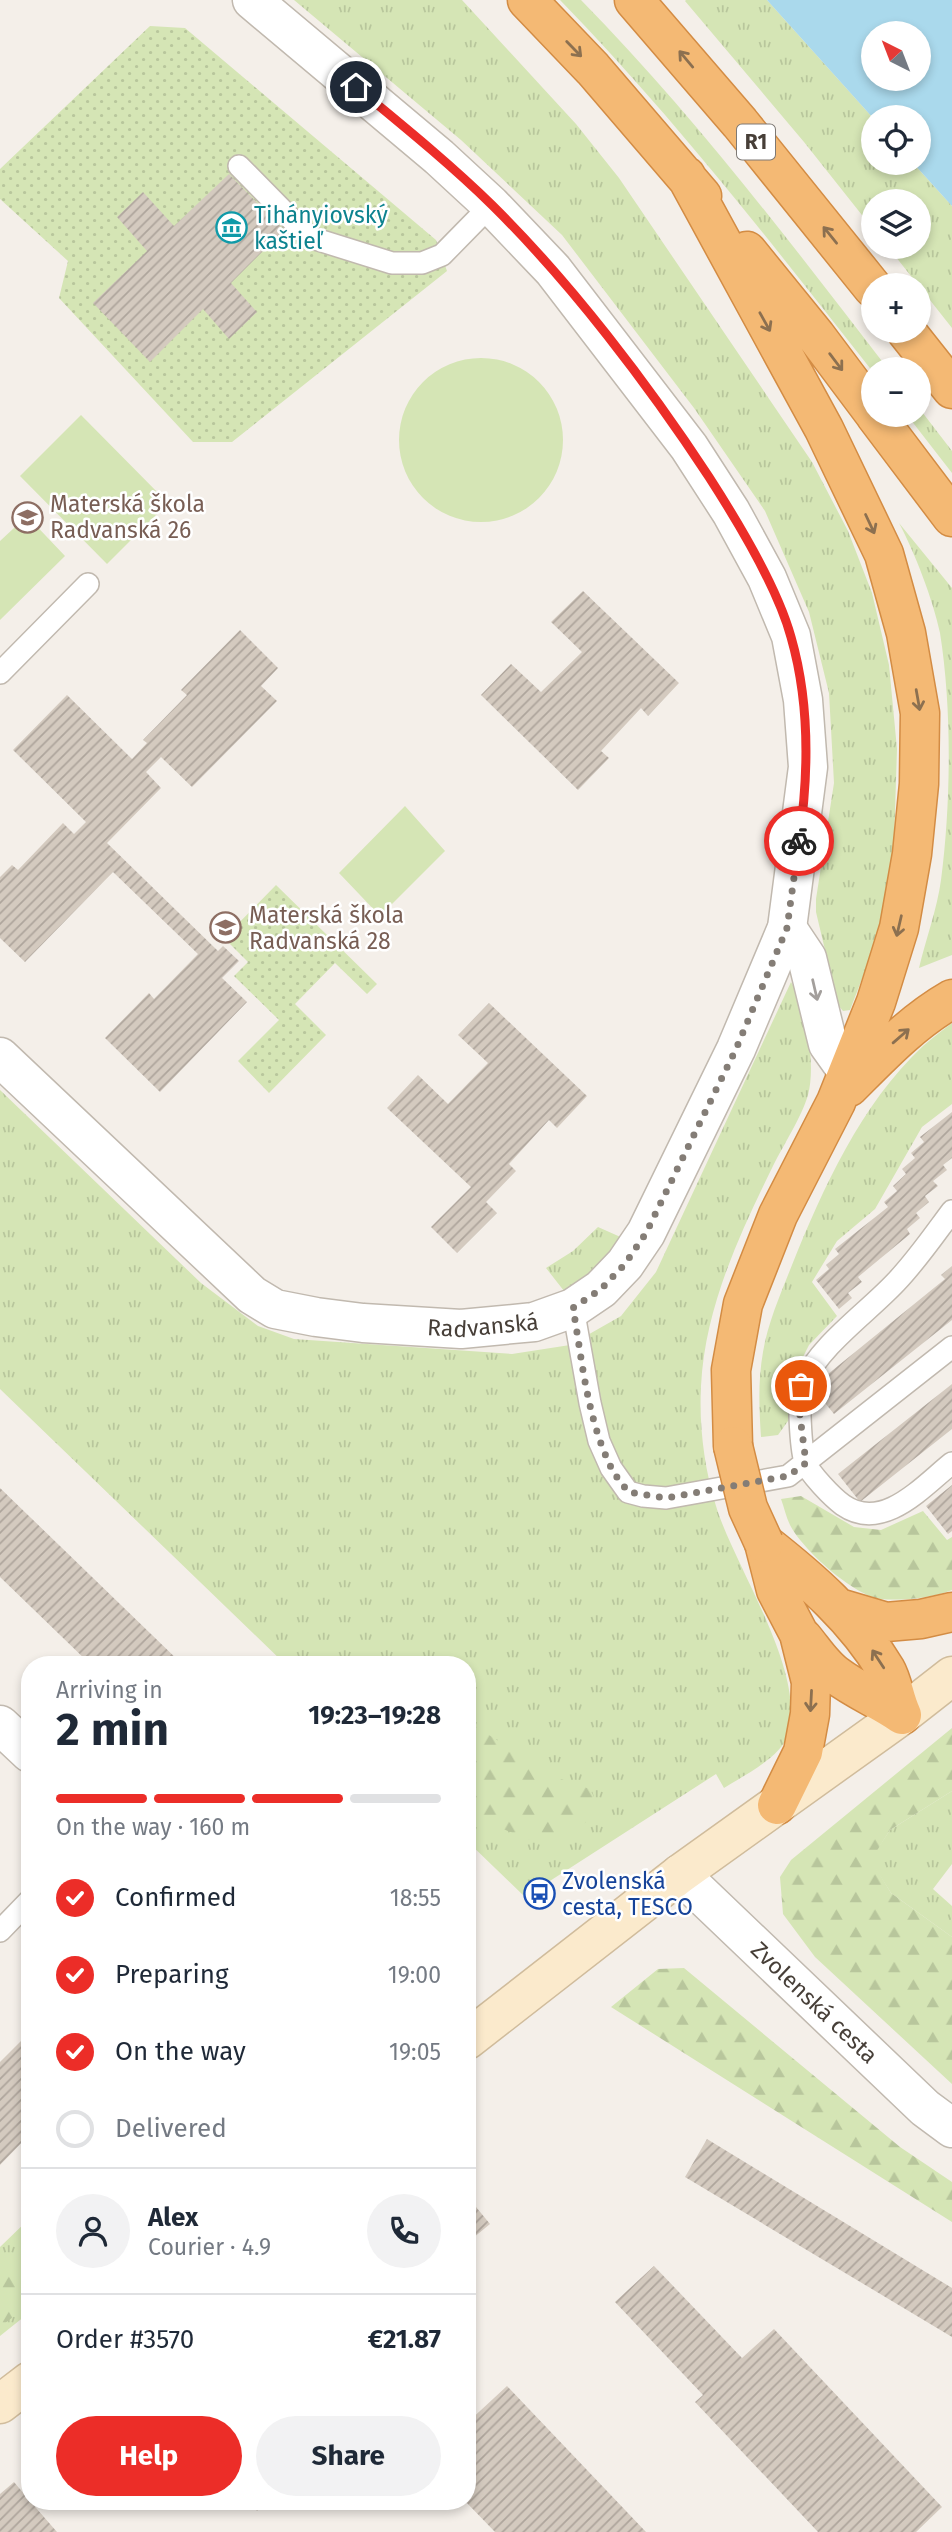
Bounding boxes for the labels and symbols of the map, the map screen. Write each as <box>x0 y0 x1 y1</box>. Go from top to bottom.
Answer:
north arrow <box>861 21 931 91</box>
one-way arrow <box>566 40 582 58</box>
one-way arrow <box>678 51 694 69</box>
pin <box>326 57 386 117</box>
road number: R1 <box>737 124 775 160</box>
place label: Tihányiovský kaštieľ <box>254 201 388 255</box>
museum icon: Tihányiovský kaštieľ <box>214 211 248 245</box>
one-way arrow <box>823 227 838 245</box>
one-way arrow <box>758 311 772 331</box>
one-way arrow <box>828 353 843 372</box>
place label: Materská škola Radvanská 26 <box>50 490 205 544</box>
school or university icon: Materská škola Radvanská 26 <box>10 500 44 534</box>
one-way arrow <box>863 513 877 534</box>
one-way arrow <box>912 688 925 711</box>
courier <box>764 806 834 876</box>
place label: Materská škola Radvanská 28 <box>249 901 404 955</box>
school or university icon: Materská škola Radvanská 28 <box>209 911 243 945</box>
one-way arrow <box>891 914 905 937</box>
one-way arrow <box>808 978 822 1001</box>
one-way arrow <box>892 1028 910 1044</box>
street label: Radvanská <box>427 1308 540 1343</box>
pin <box>771 1356 831 1416</box>
one-way arrow <box>871 1650 886 1669</box>
one-way arrow <box>804 1689 817 1712</box>
place label: Zvolenská cesta, TESCO <box>562 1867 693 1921</box>
bus stop icon: Zvolenská cesta, TESCO <box>522 1877 556 1911</box>
street label: Zvolenská cesta <box>745 1936 884 2069</box>

